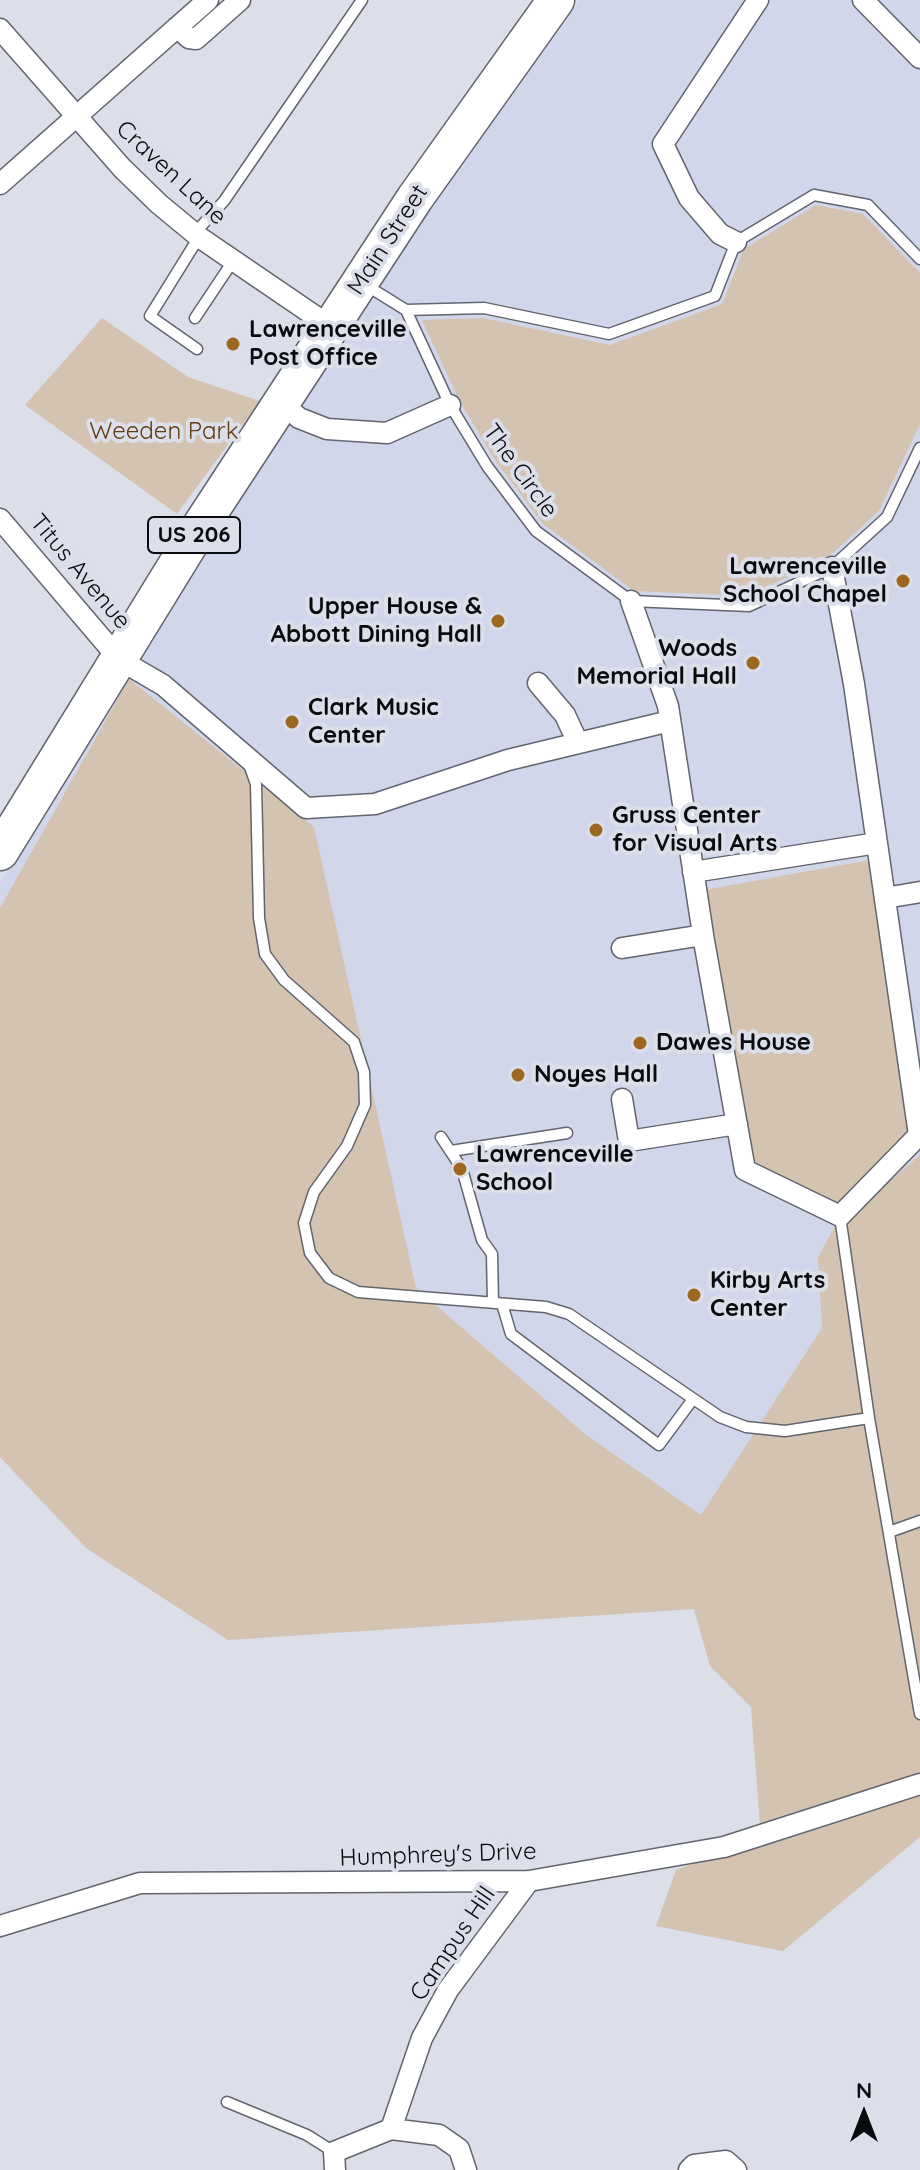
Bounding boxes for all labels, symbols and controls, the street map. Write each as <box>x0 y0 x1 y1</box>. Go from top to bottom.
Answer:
street label: Craven Lane <box>110 115 232 231</box>
street label: Main Street <box>342 180 434 300</box>
place label: Lawrenceville Post Office <box>249 316 407 372</box>
marker: Lawrenceville Post Office <box>224 335 242 353</box>
park label: Weeden Park <box>89 418 239 446</box>
street label: The Circle <box>476 418 564 524</box>
street label: Titus Avenue <box>24 509 136 635</box>
road number: US 206 <box>148 517 240 553</box>
place label: Lawrenceville School Chapel <box>723 553 887 609</box>
marker: Lawrenceville School Chapel <box>894 572 912 590</box>
place label: Upper House & Abbott Dining Hall <box>271 593 482 649</box>
marker: Upper House & Abbott Dining Hall <box>489 612 507 630</box>
place label: Woods Memorial Hall <box>576 635 737 691</box>
marker: Woods Memorial Hall <box>744 654 762 672</box>
place label: Clark Music Center <box>308 694 439 750</box>
marker: Clark Music Center <box>283 713 301 731</box>
place label: Gruss Center for Visual Arts <box>612 802 777 858</box>
marker: Gruss Center for Visual Arts <box>587 821 605 839</box>
place label: Dawes House <box>656 1029 811 1057</box>
marker: Dawes House <box>631 1034 649 1052</box>
place label: Noyes Hall <box>534 1061 658 1089</box>
marker: Noyes Hall <box>509 1066 527 1084</box>
place label: Lawrenceville School <box>476 1141 634 1197</box>
marker: Lawrenceville School <box>451 1160 469 1178</box>
place label: Kirby Arts Center <box>710 1267 825 1323</box>
marker: Kirby Arts Center <box>685 1286 703 1304</box>
street label: Humphrey's Drive <box>339 1837 537 1873</box>
street label: Campus Hill <box>404 1881 502 2007</box>
north arrow <box>824 2074 904 2154</box>
text: N <box>856 2076 872 2104</box>

